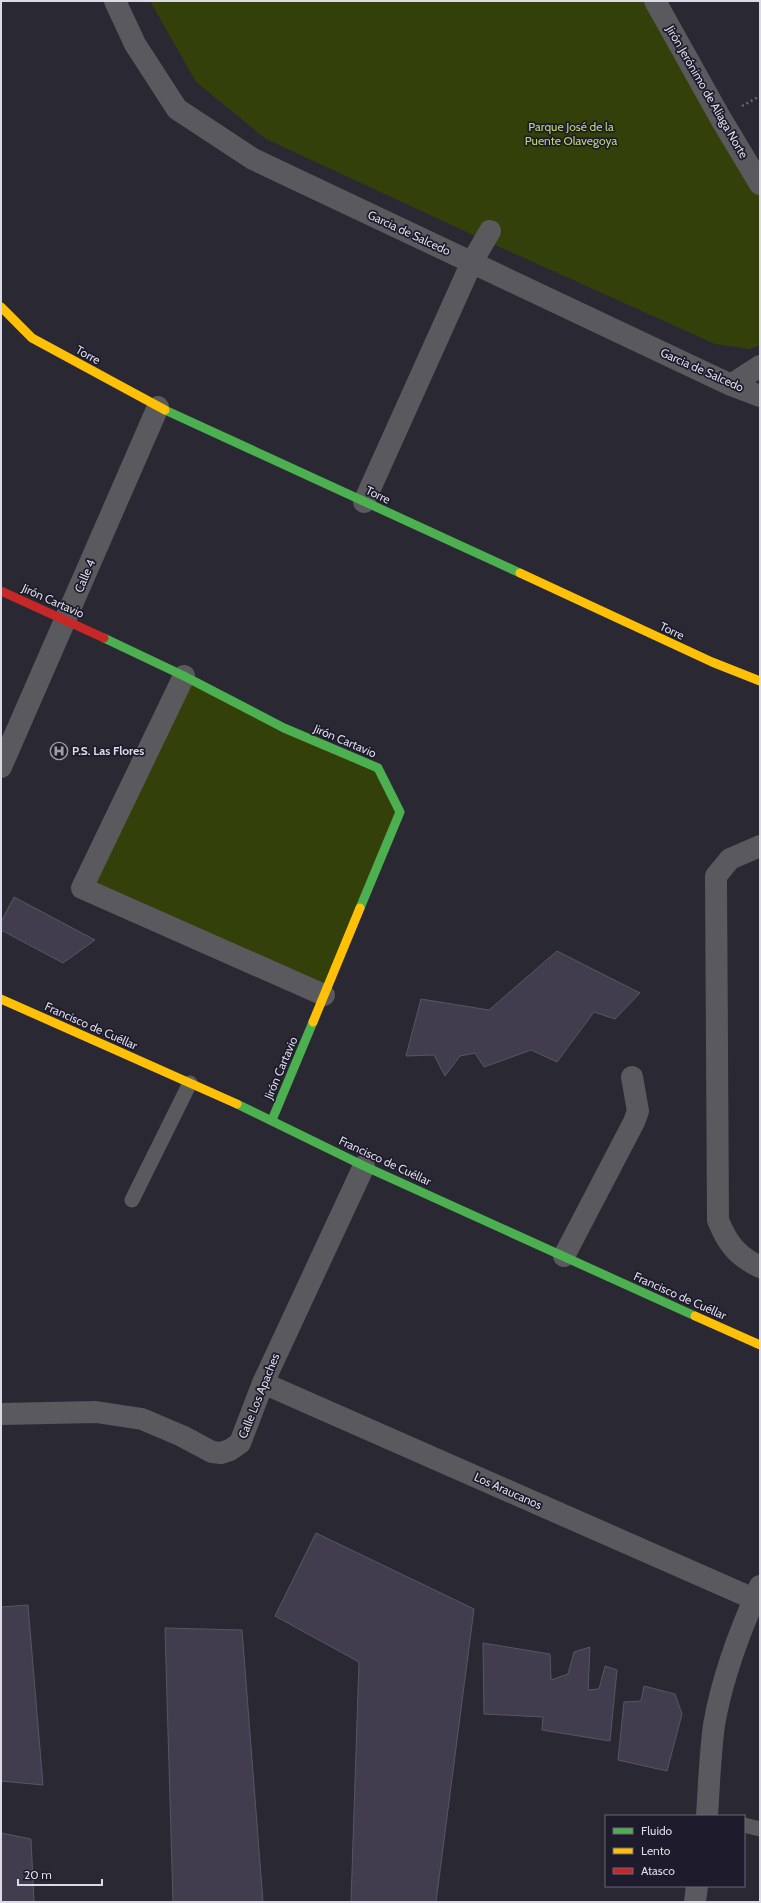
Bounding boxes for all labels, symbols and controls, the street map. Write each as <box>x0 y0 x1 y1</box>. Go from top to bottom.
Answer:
street label: Jirón Jerónimo de Aliaga Norte <box>663 22 752 161</box>
park label: Parque José de la Puente Olavegoya <box>525 119 617 148</box>
street label: Garcia de Salcedo <box>365 207 453 258</box>
street label: Torre <box>73 342 103 367</box>
street label: Garcia de Salcedo <box>658 344 747 395</box>
street label: Torre <box>363 482 393 507</box>
street label: Calle 4 <box>71 557 98 595</box>
street label: Jirón Cartavio <box>19 580 87 621</box>
street label: Torre <box>657 618 687 643</box>
street label: Jirón Cartavio <box>311 720 379 761</box>
hospital icon: P.S. Las Flores <box>49 741 69 761</box>
place label: P.S. Las Flores <box>72 743 144 758</box>
street label: Francisco de Cuéllar <box>43 998 140 1053</box>
street label: Jirón Cartavio <box>260 1034 301 1102</box>
street label: Francisco de Cuéllar <box>337 1133 434 1189</box>
street label: Francisco de Cuéllar <box>632 1268 729 1323</box>
street label: Calle Los Apaches <box>235 1351 282 1441</box>
street label: Los Araucanos <box>472 1469 545 1512</box>
legend <box>605 1815 745 1887</box>
text: Fluido <box>641 1823 673 1838</box>
text: Lento <box>641 1843 671 1858</box>
scale bar <box>18 1861 102 1887</box>
text: Atasco <box>641 1863 675 1878</box>
text: 20 m <box>24 1867 52 1882</box>

